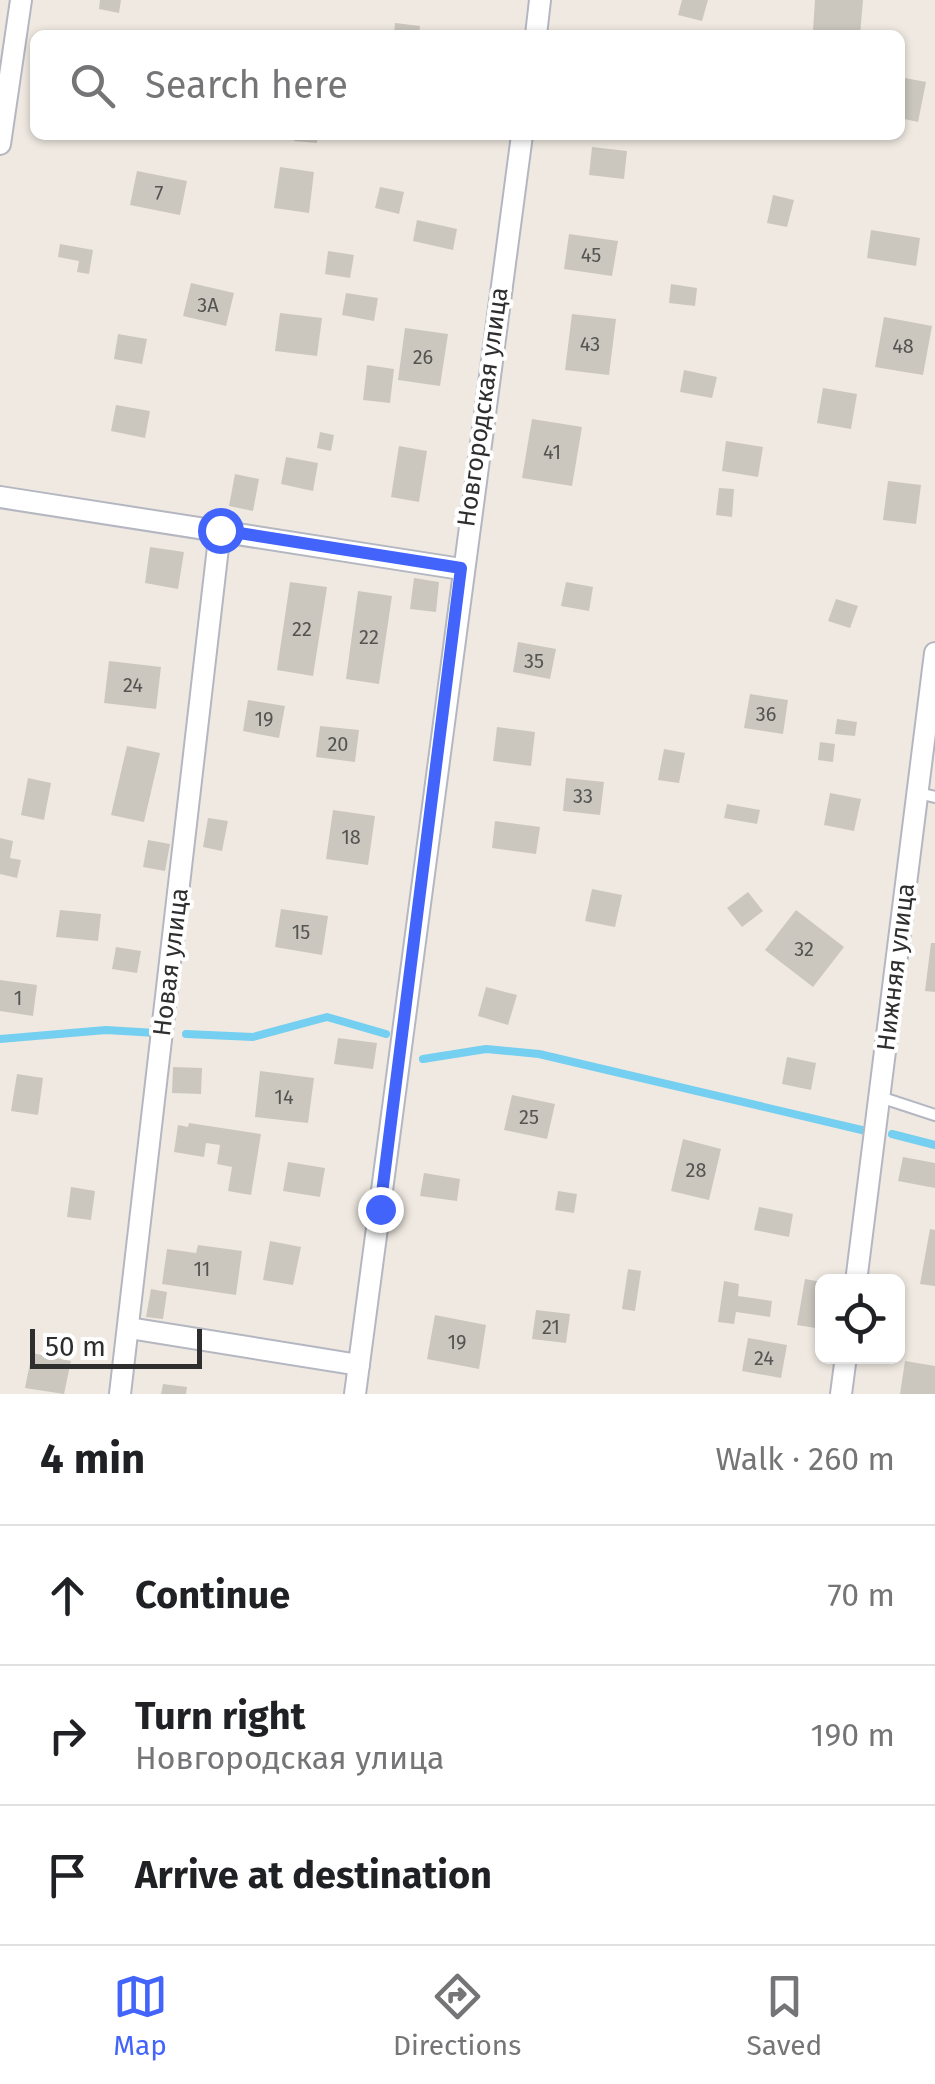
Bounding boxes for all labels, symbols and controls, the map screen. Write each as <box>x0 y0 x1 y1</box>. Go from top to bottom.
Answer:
search box <box>30 30 905 140</box>
icon: search <box>65 58 120 113</box>
text: Search here <box>145 62 348 108</box>
house number: 7 <box>155 181 164 205</box>
house number: 45 <box>581 243 601 267</box>
street label: Новгородская улица <box>451 285 515 529</box>
house number: 3А <box>197 293 219 317</box>
house number: 43 <box>580 332 600 356</box>
house number: 48 <box>892 334 914 358</box>
house number: 26 <box>413 345 433 369</box>
house number: 41 <box>543 440 561 464</box>
route start <box>198 508 244 554</box>
house number: 22 <box>292 617 312 641</box>
house number: 22 <box>359 625 379 649</box>
house number: 35 <box>524 649 544 673</box>
house number: 24 <box>123 673 143 697</box>
house number: 36 <box>756 702 776 726</box>
house number: 19 <box>254 707 274 731</box>
house number: 20 <box>327 732 349 756</box>
house number: 33 <box>573 784 593 808</box>
house number: 18 <box>341 825 361 849</box>
street label: Нижняя улица <box>871 881 921 1053</box>
street label: Новая улица <box>147 886 195 1038</box>
house number: 15 <box>292 920 310 944</box>
house number: 32 <box>794 937 814 961</box>
house number: 1 <box>14 986 22 1010</box>
house number: 14 <box>274 1085 294 1109</box>
house number: 25 <box>519 1105 539 1129</box>
house number: 28 <box>686 1158 706 1182</box>
route end <box>358 1187 404 1233</box>
house number: 11 <box>193 1257 211 1281</box>
map controls <box>815 1274 905 1364</box>
button: locate <box>815 1274 905 1364</box>
house number: 21 <box>542 1315 560 1339</box>
scale bar <box>30 1324 202 1368</box>
text: 50 m <box>45 1330 106 1363</box>
house number: 19 <box>447 1330 467 1354</box>
house number: 24 <box>754 1346 774 1370</box>
text: 4 min <box>40 1434 145 1484</box>
text: Walk · 260 m <box>715 1440 895 1478</box>
icon: ahead <box>40 1568 95 1623</box>
text: Continue <box>135 1572 290 1618</box>
text: 70 m <box>827 1576 895 1614</box>
text: Turn right <box>135 1693 305 1739</box>
icon: right <box>40 1708 95 1763</box>
text: 190 m <box>811 1716 895 1754</box>
text: Новгородская улица <box>135 1739 444 1777</box>
icon: arrive <box>40 1848 95 1903</box>
text: Arrive at destination <box>135 1852 492 1898</box>
tab: Map <box>113 1969 168 2062</box>
tab: Directions <box>393 1969 521 2062</box>
tab: Saved <box>747 1969 822 2062</box>

